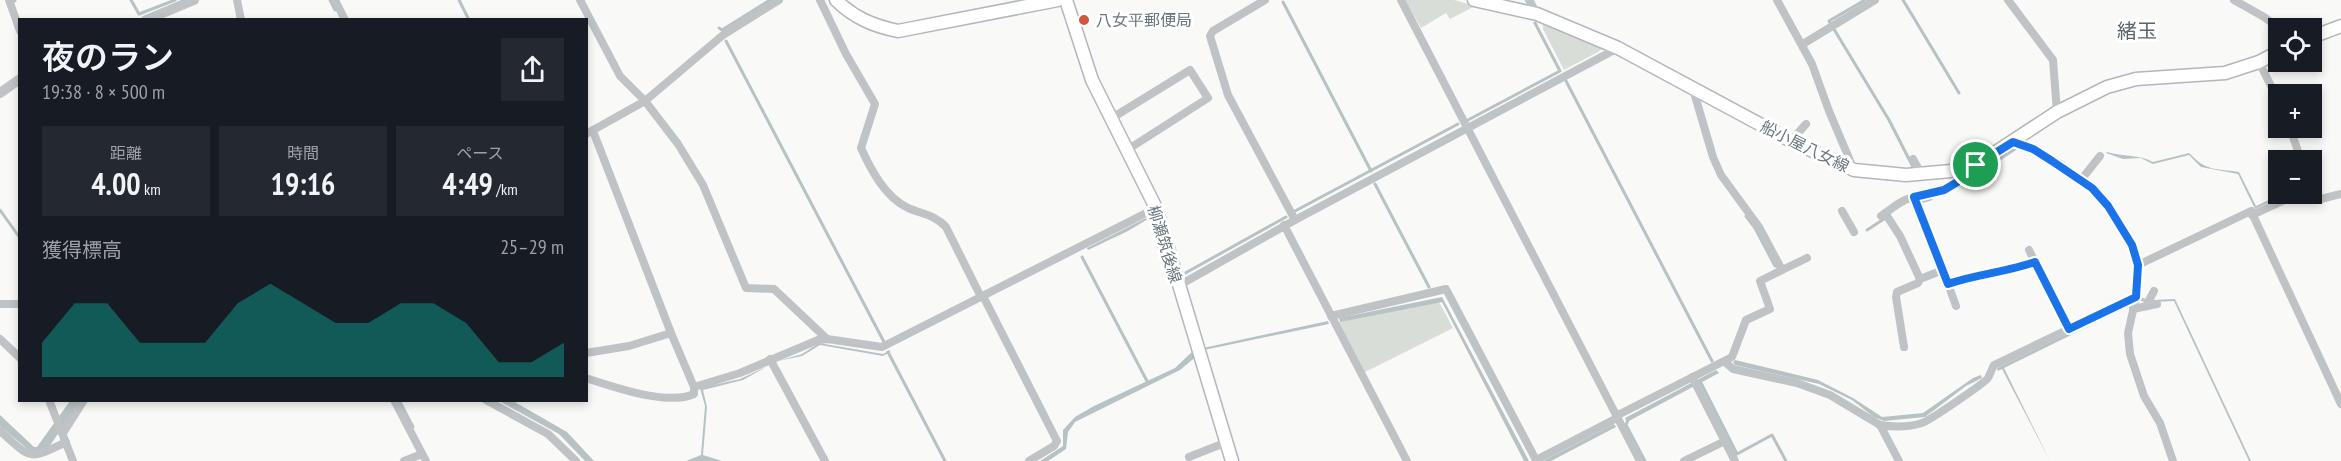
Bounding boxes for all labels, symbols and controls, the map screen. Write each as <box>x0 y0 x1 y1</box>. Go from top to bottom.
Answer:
place label: 八女平郵便局 <box>1096 10 1192 30</box>
marker: 八女平郵便局 <box>1077 13 1091 27</box>
district label: 緒玉 <box>2117 18 2157 44</box>
map controls <box>2268 18 2322 204</box>
button: locate <box>2268 18 2322 72</box>
text: 夜のラン <box>42 35 174 78</box>
button: share <box>501 38 564 101</box>
text: 19:38 · 8 × 500 m <box>42 79 165 105</box>
button: + <box>2268 84 2322 138</box>
street label: 船小屋八女線 <box>1757 116 1853 176</box>
pin <box>1950 139 2001 190</box>
text: 距離 <box>110 143 142 163</box>
text: 時間 <box>287 143 319 163</box>
text: ペース <box>456 143 504 163</box>
icon: arrive <box>1959 148 1992 181</box>
button: − <box>2268 150 2322 204</box>
text: 4.00 <box>91 164 141 203</box>
text: 19:16 <box>271 164 335 203</box>
text: 4:49 <box>442 164 493 203</box>
text: km <box>141 179 161 199</box>
text: /km <box>493 179 518 199</box>
street label: 柳瀬筑後線 <box>1144 203 1186 285</box>
text: 25–29 m <box>500 234 564 260</box>
text: 獲得標高 <box>42 237 122 263</box>

